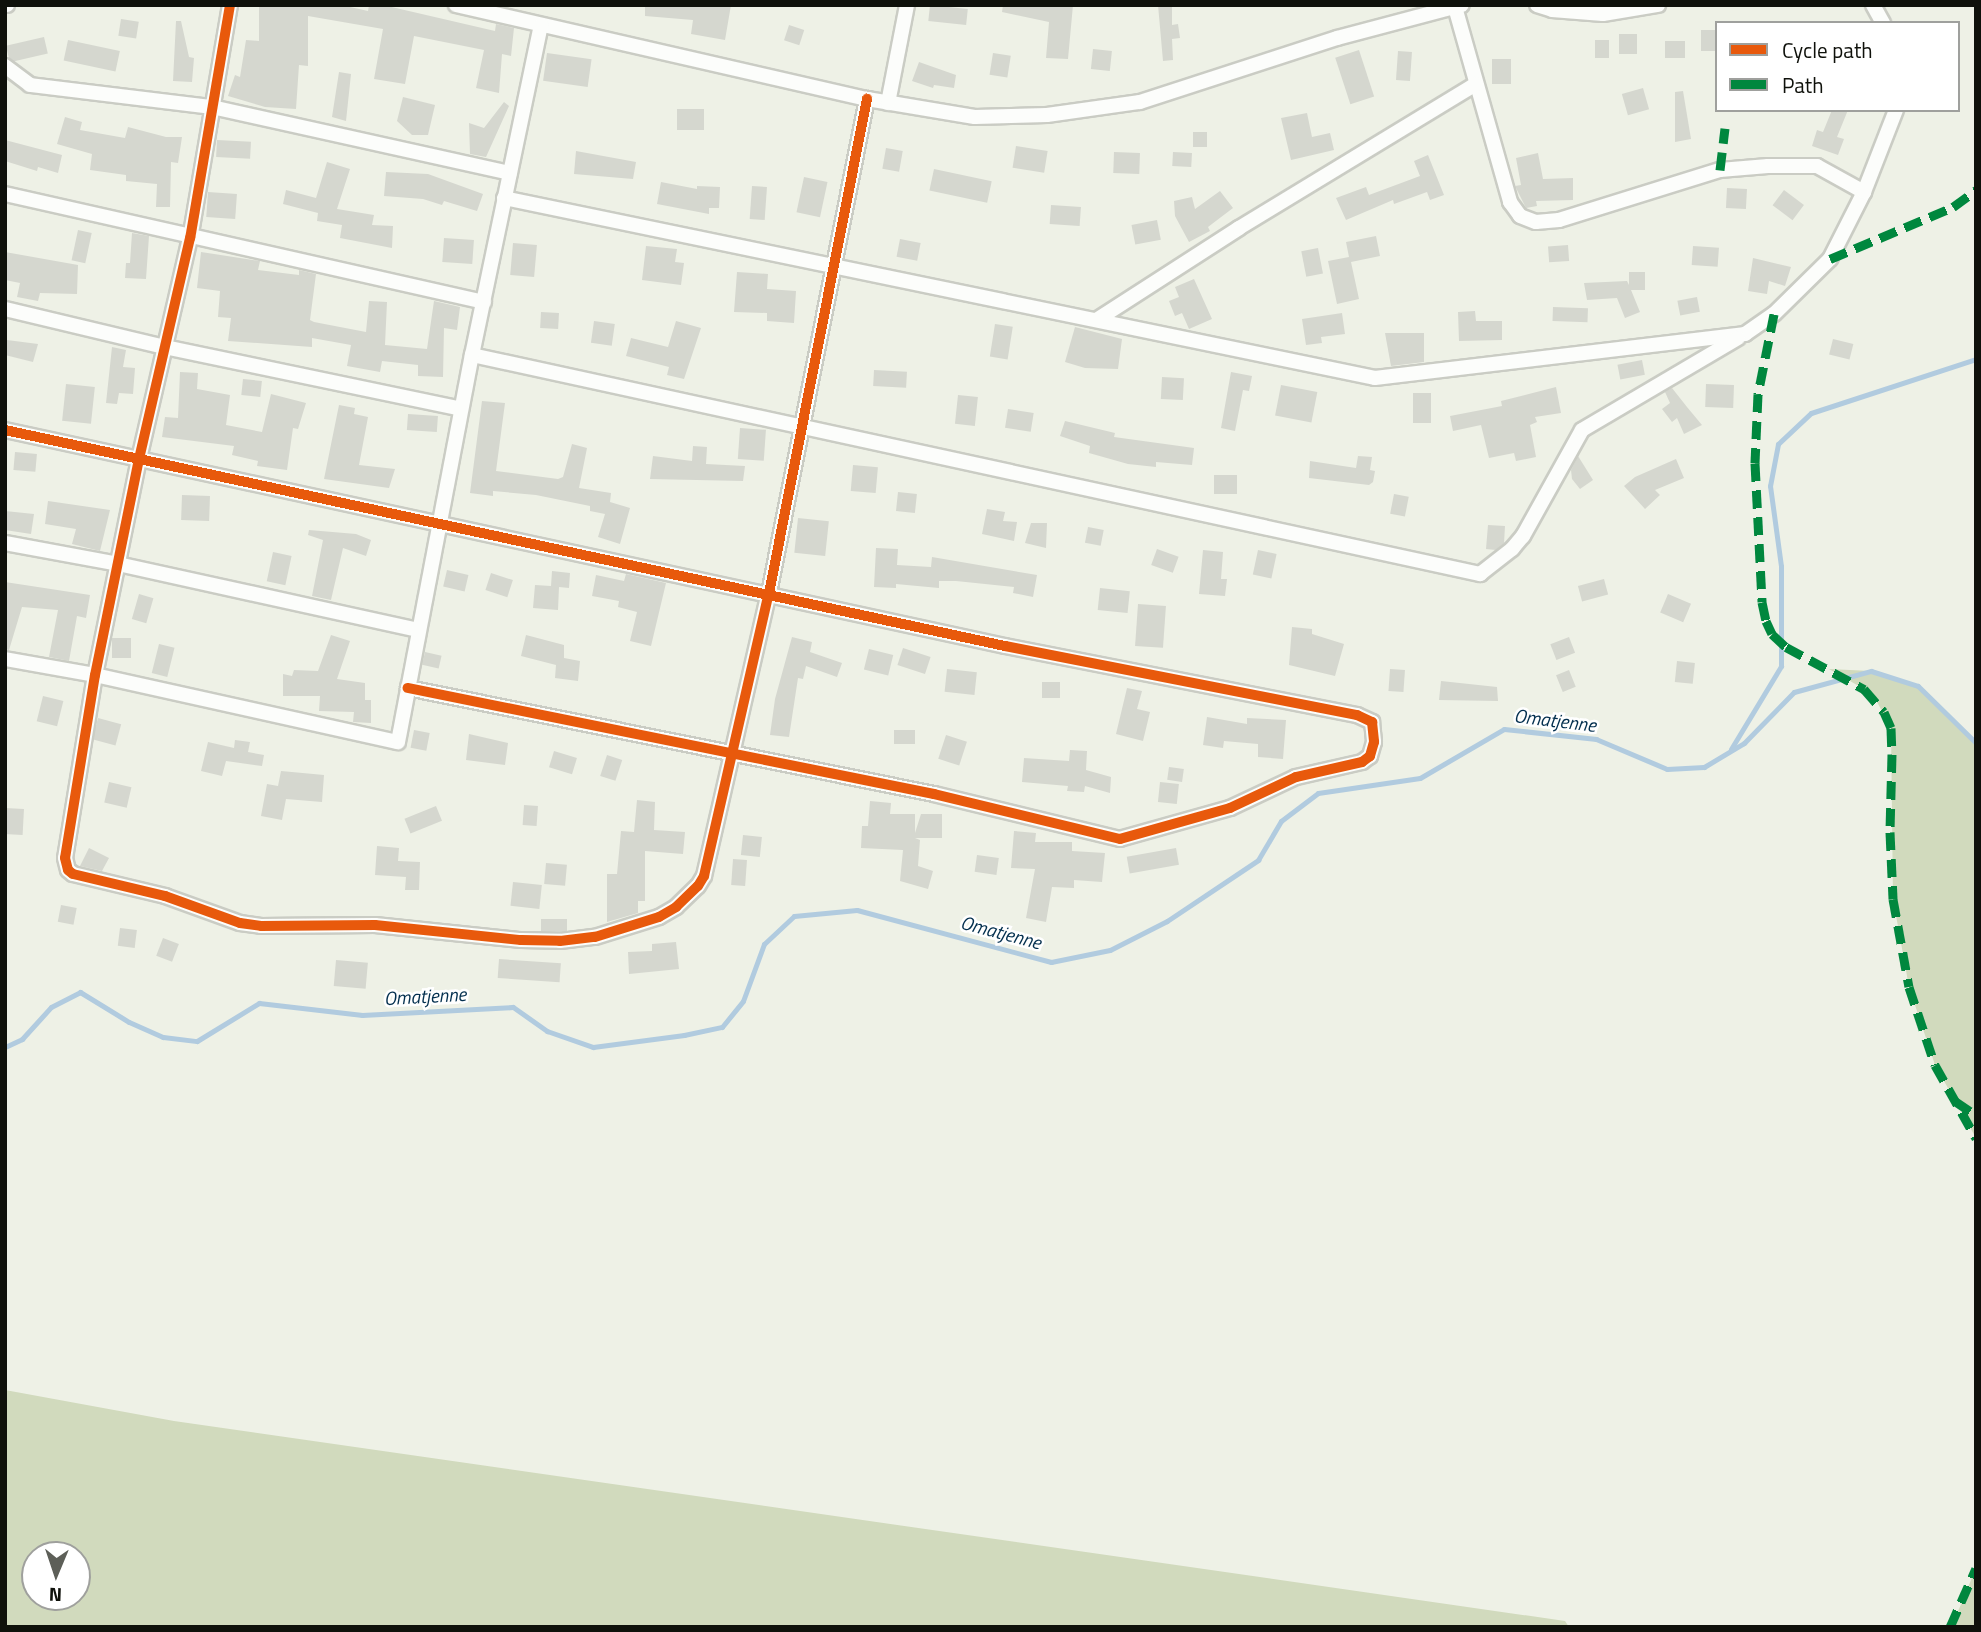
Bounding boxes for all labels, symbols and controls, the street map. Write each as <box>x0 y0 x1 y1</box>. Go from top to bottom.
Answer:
legend <box>1715 21 1960 112</box>
text: Cycle path <box>1782 34 1873 66</box>
text: Path <box>1782 69 1824 101</box>
water label: Omatjenne <box>1513 704 1597 736</box>
water label: Omatjenne <box>958 910 1044 954</box>
water label: Omatjenne <box>383 982 467 1010</box>
north arrow <box>21 1541 91 1611</box>
text: N <box>48 1581 62 1610</box>

